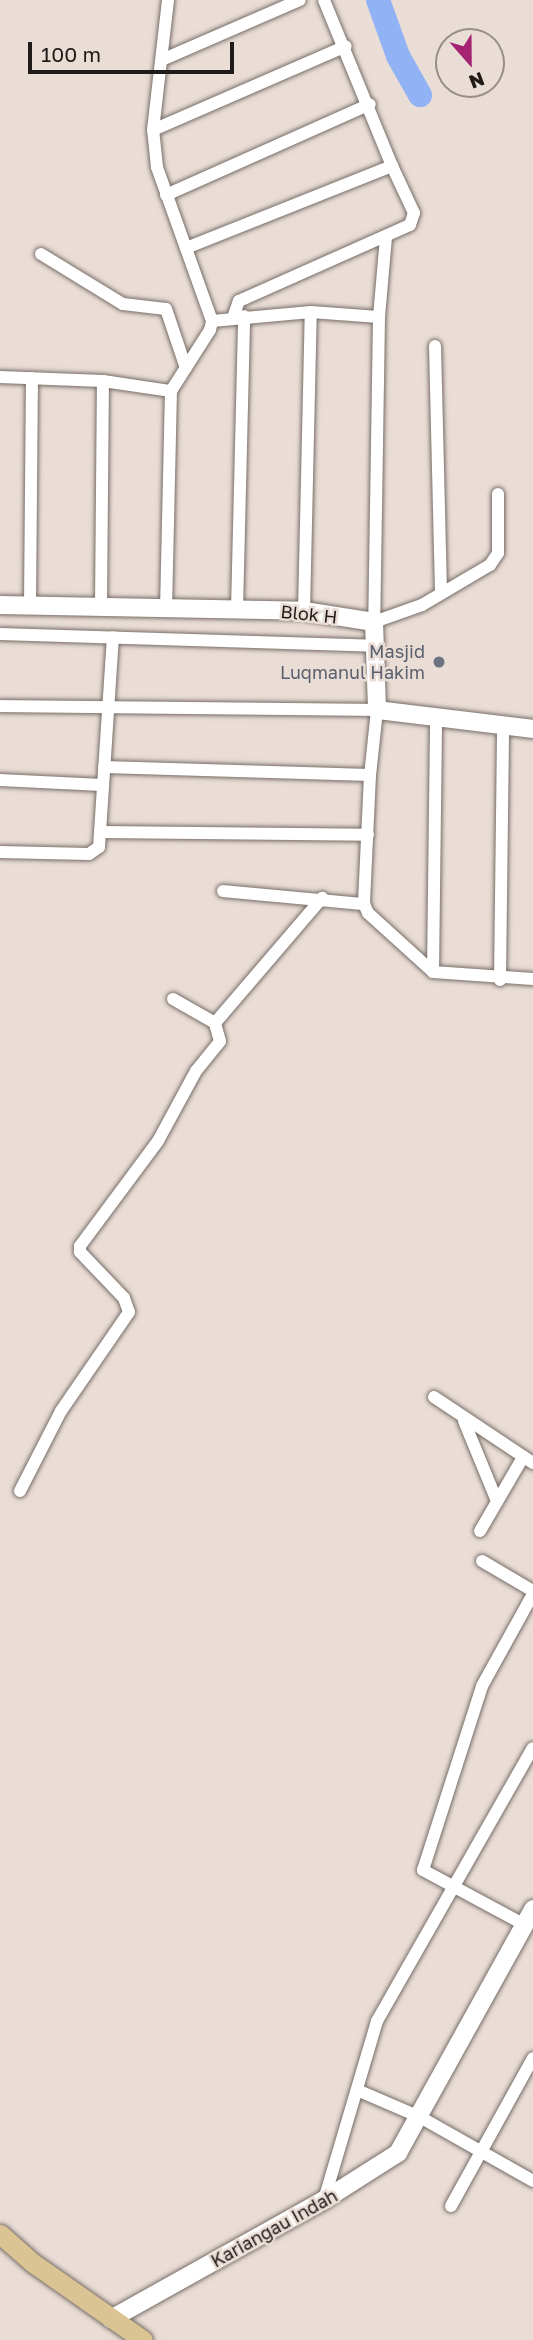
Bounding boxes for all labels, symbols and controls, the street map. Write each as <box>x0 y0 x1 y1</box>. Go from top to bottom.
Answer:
scale bar <box>32 28 238 72</box>
north arrow <box>435 28 505 98</box>
text: 100 m <box>41 41 101 67</box>
text: N <box>466 68 488 95</box>
street label: Blok H <box>280 600 338 628</box>
place label: Masjid Luqmanul Hakim <box>280 641 425 684</box>
marker: Masjid Luqmanul Hakim <box>431 654 447 670</box>
street label: Kariangau Indah <box>207 2184 341 2272</box>

